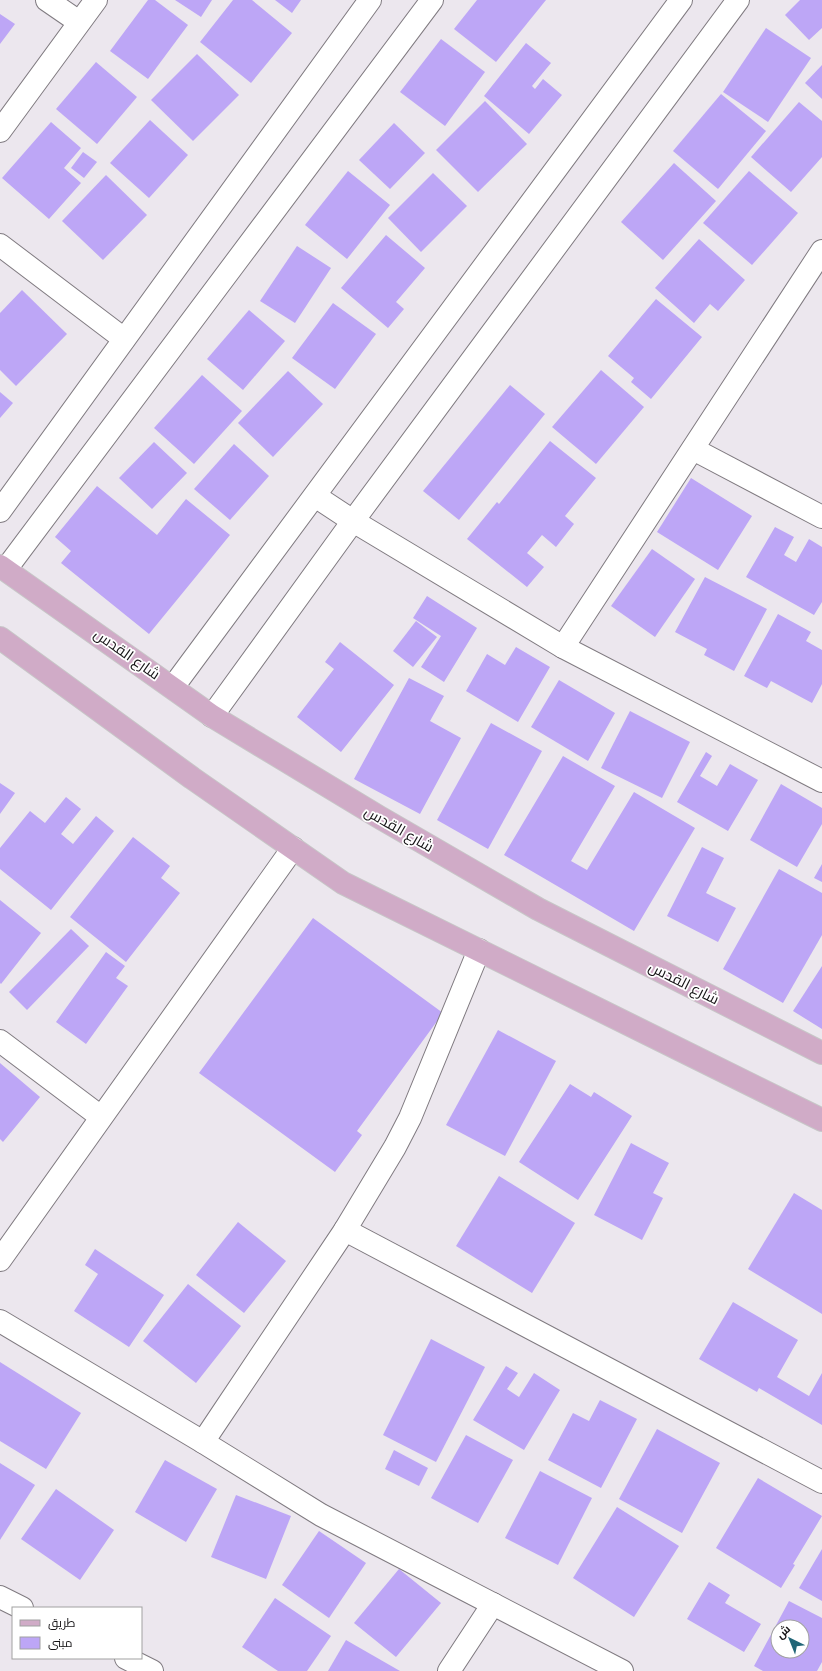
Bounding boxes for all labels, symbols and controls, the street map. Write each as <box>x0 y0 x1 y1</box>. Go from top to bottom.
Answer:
street label: شارع القدس <box>89 625 164 685</box>
street label: شارع القدس <box>360 802 437 858</box>
street label: شارع القدس <box>645 958 722 1010</box>
legend <box>12 1607 142 1659</box>
text: طريق <box>48 1616 76 1630</box>
north arrow <box>770 1619 810 1659</box>
text: ش <box>774 1622 793 1642</box>
text: مبنى <box>48 1636 73 1650</box>

